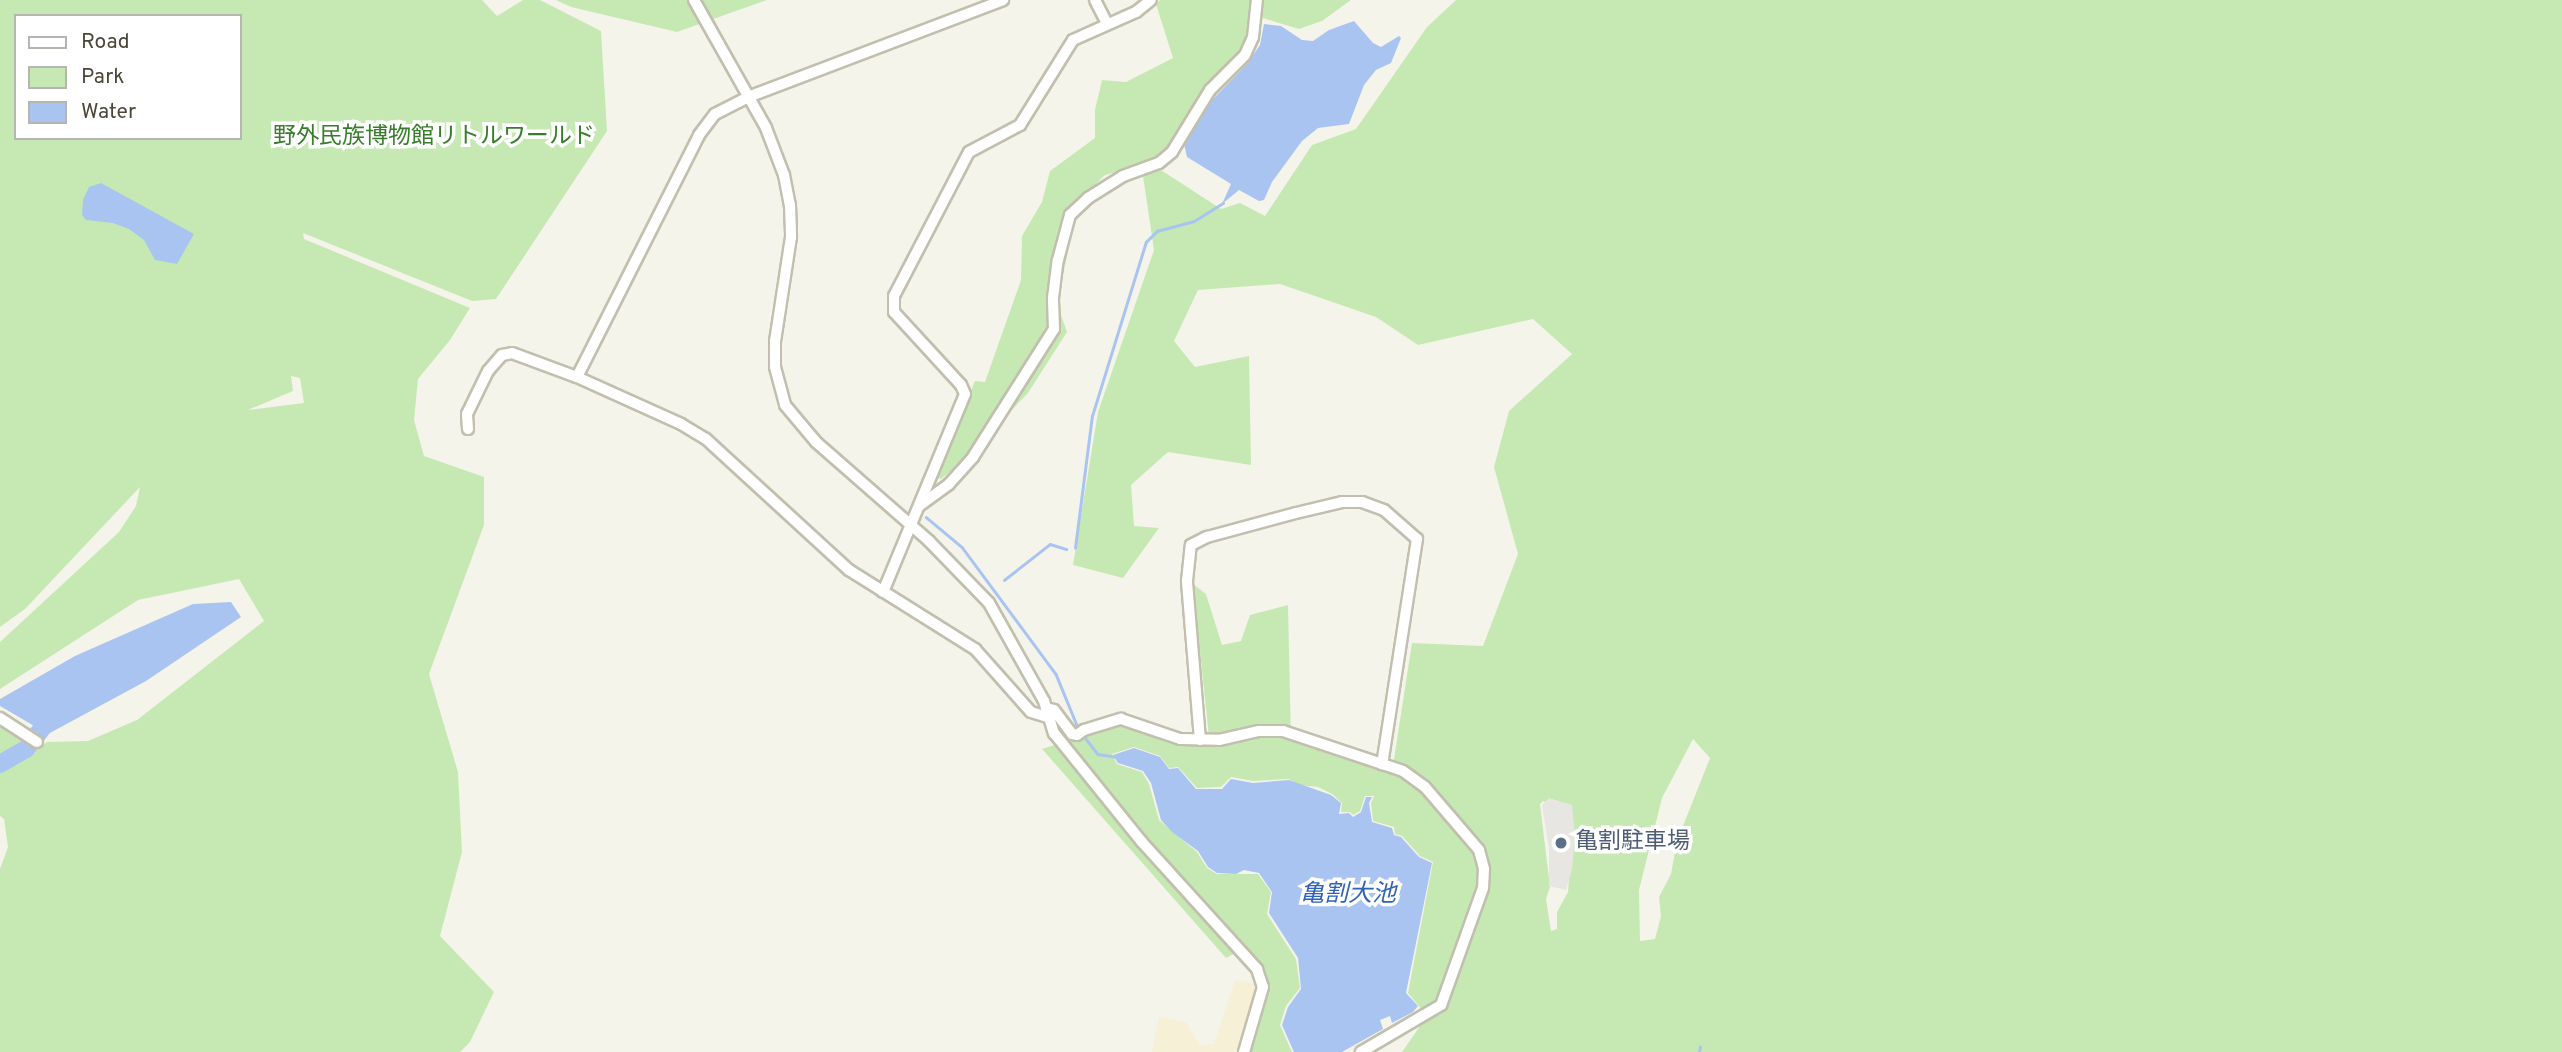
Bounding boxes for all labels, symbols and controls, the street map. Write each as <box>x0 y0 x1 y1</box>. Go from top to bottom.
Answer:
legend <box>14 14 242 140</box>
text: Road <box>81 29 130 56</box>
text: Park <box>81 64 124 91</box>
text: Water <box>81 99 136 126</box>
park label: 野外民族博物館リトルワールド <box>273 124 595 152</box>
place label: 亀割駐車場 <box>1575 829 1690 857</box>
marker: 亀割駐車場 <box>1553 835 1569 851</box>
water label: 亀割大池 <box>1300 882 1396 910</box>

